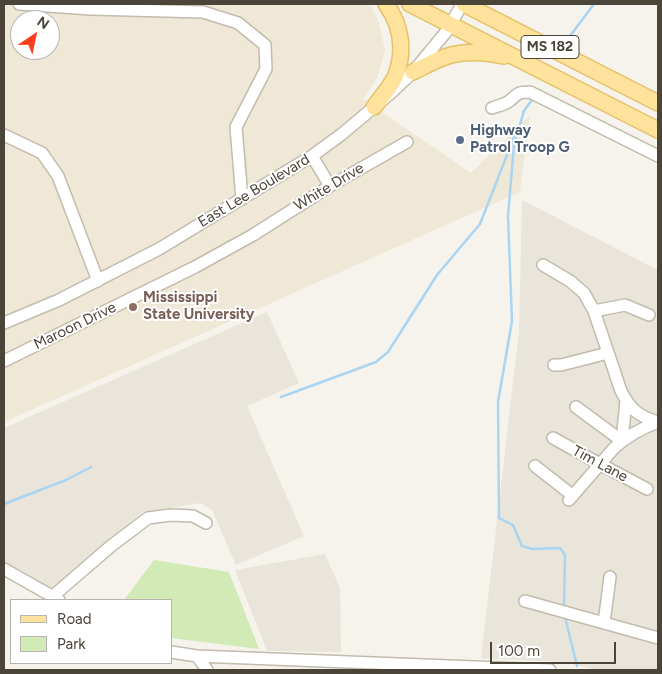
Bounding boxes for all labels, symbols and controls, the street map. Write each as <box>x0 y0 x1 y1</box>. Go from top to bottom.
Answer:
north arrow <box>10 10 60 60</box>
text: N <box>34 13 52 33</box>
road number: MS 182 <box>521 36 579 58</box>
place label: Highway Patrol Troop G <box>470 122 570 157</box>
marker: Highway Patrol Troop G <box>454 134 466 146</box>
street label: East Lee Boulevard <box>195 150 313 232</box>
street label: White Drive <box>291 159 367 215</box>
place label: Mississippi State University <box>143 289 254 324</box>
street label: Maroon Drive <box>31 298 119 354</box>
marker: Mississippi State University <box>127 301 139 313</box>
street label: Tim Lane <box>569 442 631 486</box>
legend <box>10 599 172 664</box>
text: Road <box>57 610 92 628</box>
scale bar <box>492 632 618 664</box>
text: Park <box>57 635 86 653</box>
text: 100 m <box>498 642 540 660</box>

